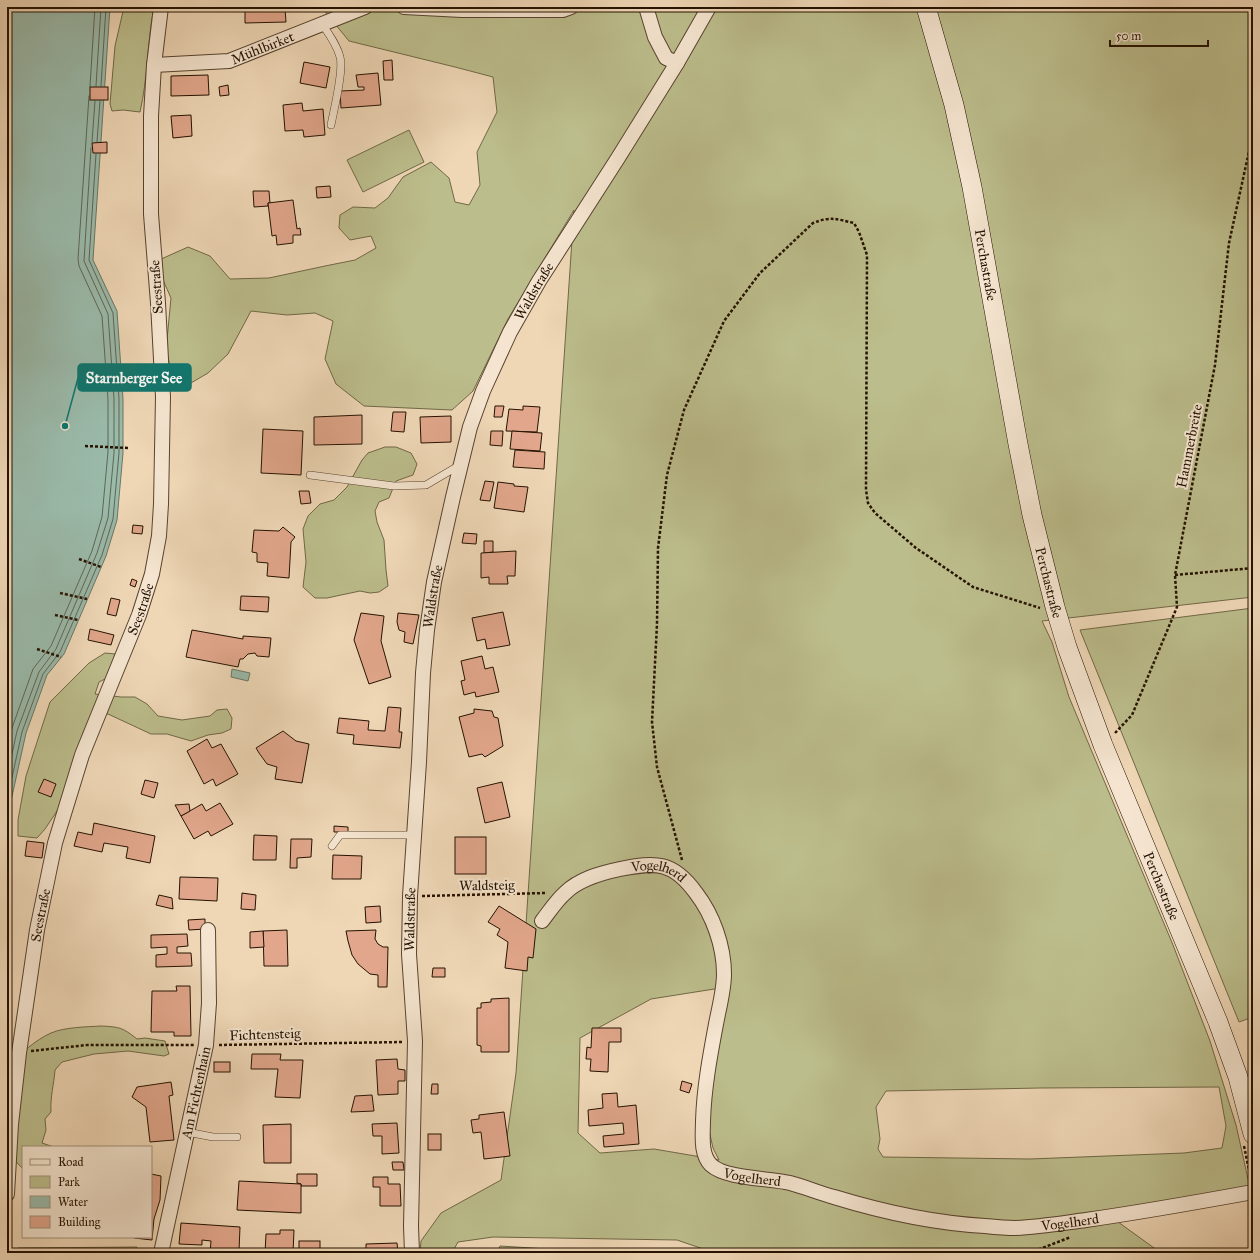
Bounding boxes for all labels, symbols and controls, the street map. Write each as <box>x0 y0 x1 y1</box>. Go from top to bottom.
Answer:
scale bar <box>1110 22 1208 48</box>
street label: Mühlbirket <box>229 28 297 68</box>
text: 50 m <box>1116 29 1141 43</box>
street label: Perchastraße <box>971 228 1000 302</box>
street label: Seestraße <box>146 259 167 315</box>
street label: Waldstraße <box>511 259 558 323</box>
callout: Starnberger See <box>78 364 191 391</box>
text: Starnberger See <box>86 369 183 388</box>
street label: Hammerbreite <box>1173 403 1206 489</box>
street label: Perchastraße <box>1031 545 1066 620</box>
street label: Waldstraße <box>419 563 447 629</box>
street label: Seestraße <box>124 581 158 638</box>
street label: Perchastraße <box>1139 849 1183 923</box>
street label: Vogelherd <box>629 857 690 886</box>
street label: Waldsteig <box>459 877 515 894</box>
street label: Seestraße <box>27 887 54 943</box>
street label: Waldstraße <box>401 887 420 951</box>
street label: Fichtensteig <box>229 1025 301 1044</box>
street label: Am Fichtenhain <box>178 1045 215 1142</box>
legend <box>22 1146 152 1238</box>
text: Road <box>58 1155 84 1169</box>
street label: Vogelherd <box>720 1164 782 1190</box>
text: Park <box>58 1175 80 1189</box>
text: Water <box>58 1195 88 1209</box>
street label: Vogelherd <box>1039 1210 1100 1235</box>
text: Building <box>58 1215 101 1230</box>

